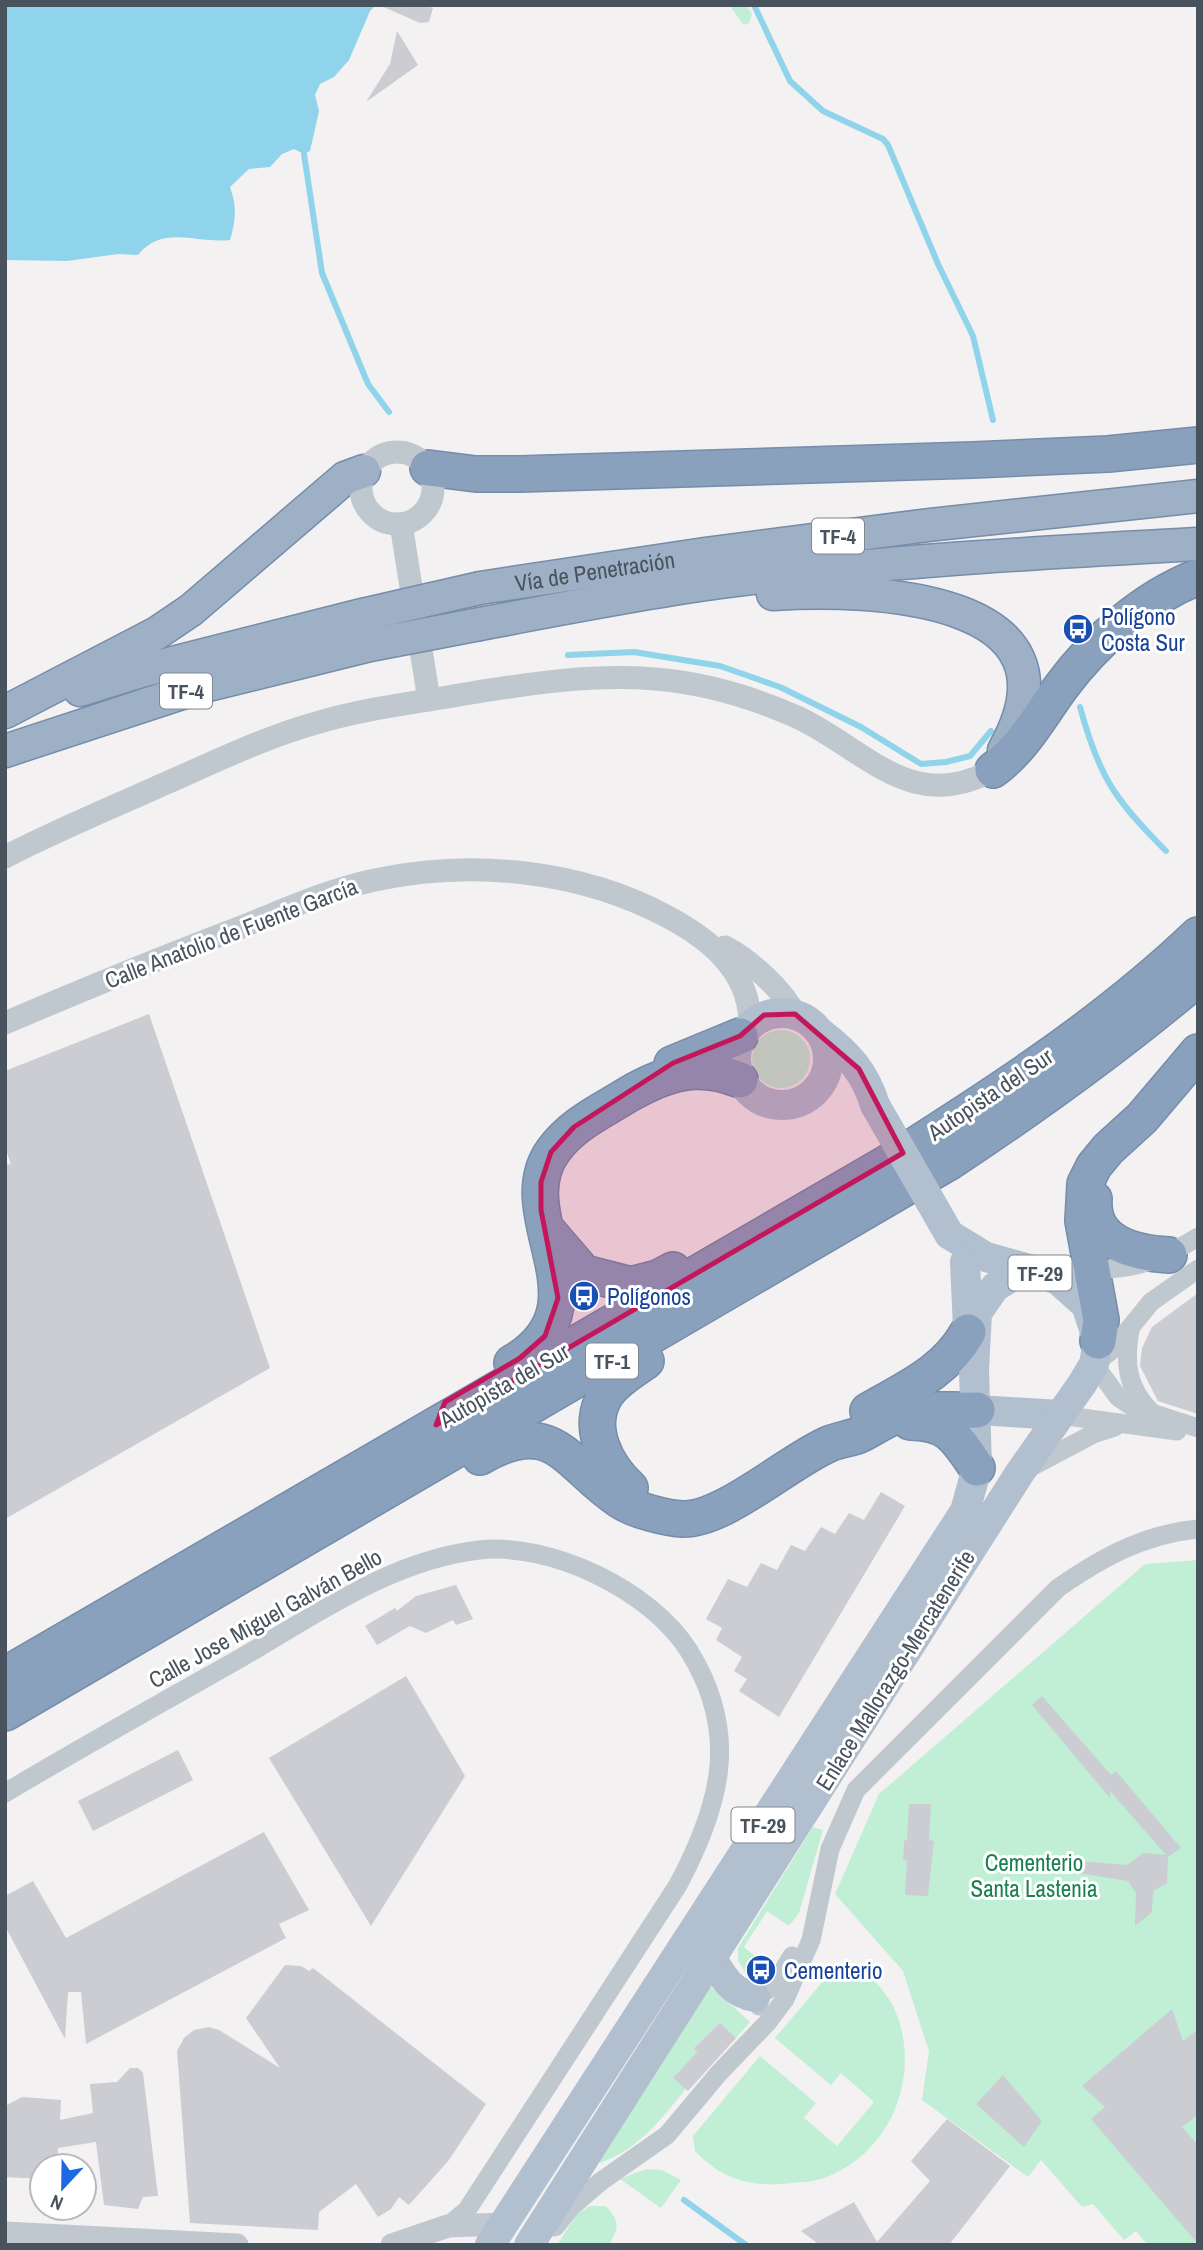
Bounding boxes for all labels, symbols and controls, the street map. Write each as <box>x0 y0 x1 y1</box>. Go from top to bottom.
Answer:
road number: TF-4 <box>812 518 864 554</box>
street label: Vía de Penetración <box>513 543 677 598</box>
place label: Polígono Costa Sur <box>1101 601 1186 658</box>
bus stop icon: Polígono Costa Sur <box>1061 612 1095 646</box>
road number: TF-4 <box>160 674 212 708</box>
street label: Calle Anatolio de Fuente García <box>100 870 362 996</box>
street label: Autopista del Sur <box>921 1040 1059 1148</box>
road number: TF-29 <box>1009 1256 1072 1290</box>
bus stop icon: Polígonos <box>567 1279 601 1313</box>
place label: Polígonos <box>607 1281 691 1312</box>
street label: Autopista del Sur <box>433 1335 575 1435</box>
road number: TF-1 <box>586 1344 638 1378</box>
street label: Calle Jose Miguel Galván Bello <box>143 1541 387 1695</box>
street label: Enlace Mallorazgo-Mercatenerife <box>808 1544 982 1796</box>
road number: TF-29 <box>732 1808 794 1842</box>
park label: Cementerio Santa Lastenia <box>971 1847 1098 1904</box>
bus stop icon: Cementerio <box>744 1953 778 1987</box>
place label: Cementerio <box>784 1955 883 1986</box>
north arrow <box>28 2152 98 2222</box>
text: N <box>47 2189 67 2217</box>

